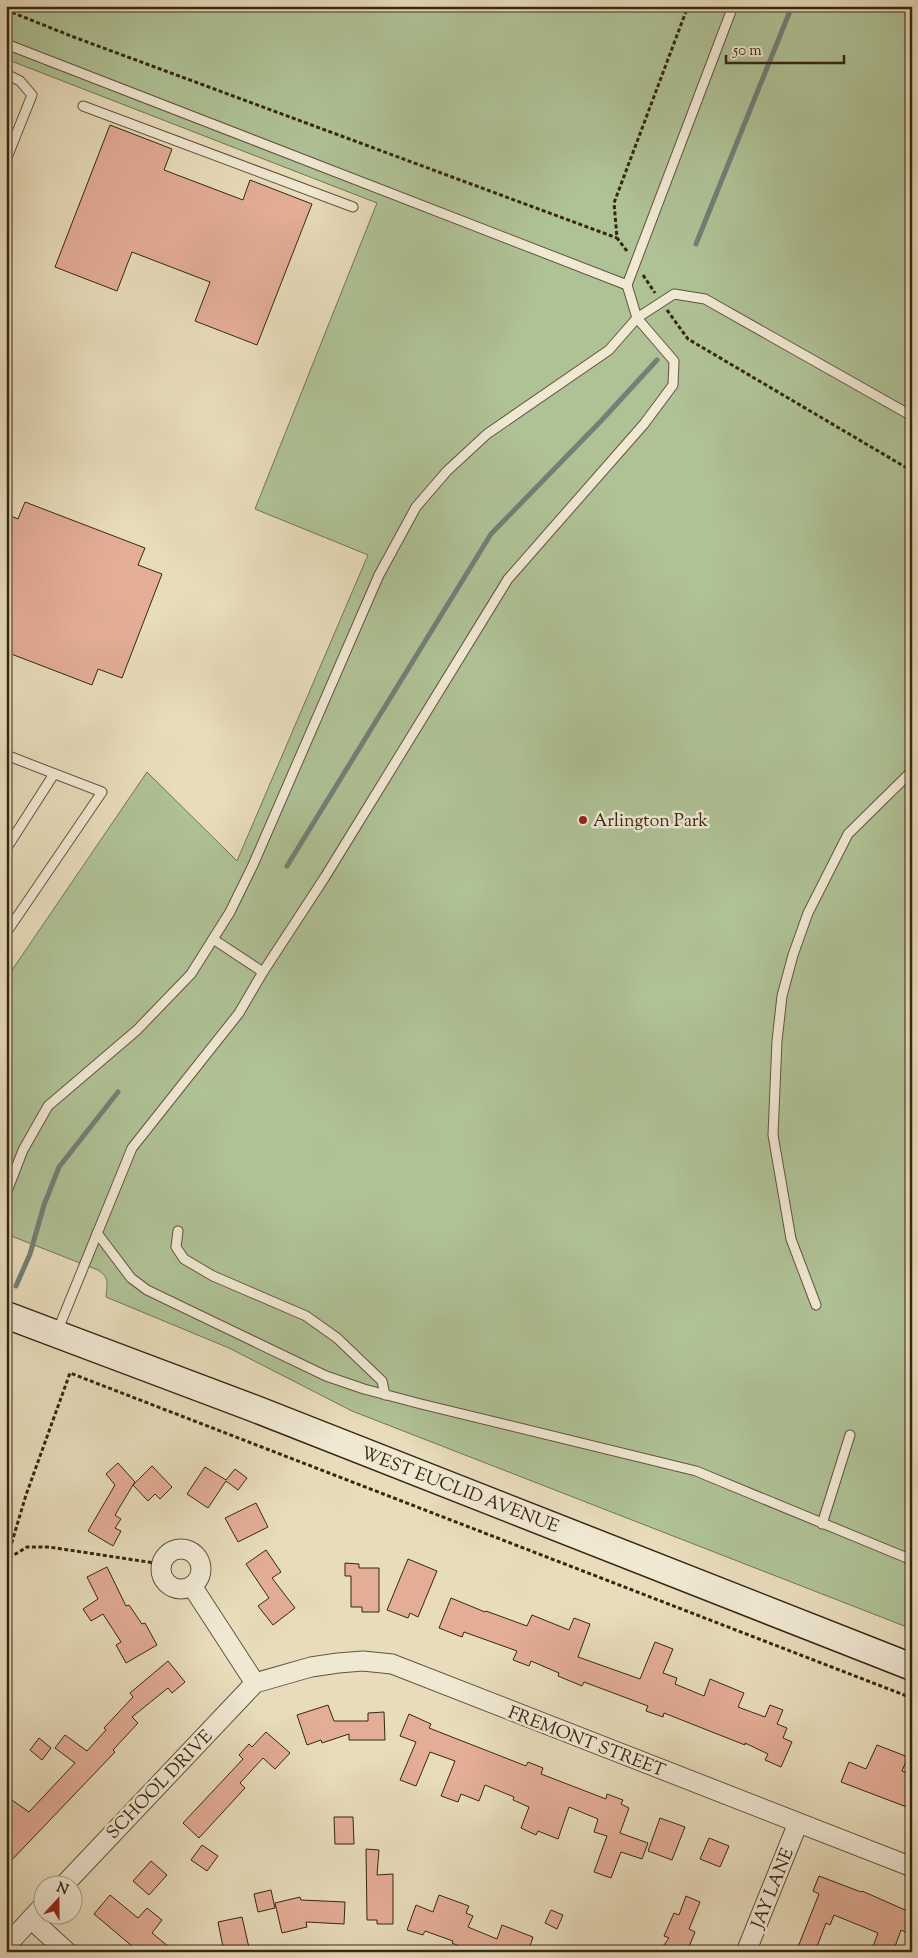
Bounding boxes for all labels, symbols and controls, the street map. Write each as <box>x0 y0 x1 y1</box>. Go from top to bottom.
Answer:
scale bar <box>726 32 843 64</box>
text: 50 m <box>732 41 762 62</box>
place label: Arlington Park <box>593 809 708 835</box>
marker: Arlington Park <box>577 814 589 826</box>
street label: WEST EUCLID AVENUE <box>356 1441 562 1541</box>
street label: FREMONT STREET <box>504 1701 669 1785</box>
street label: SCHOOL DRIVE <box>101 1725 220 1846</box>
street label: JAY LANE <box>746 1845 802 1934</box>
north arrow <box>32 1876 82 1926</box>
text: N <box>53 1878 71 1901</box>

